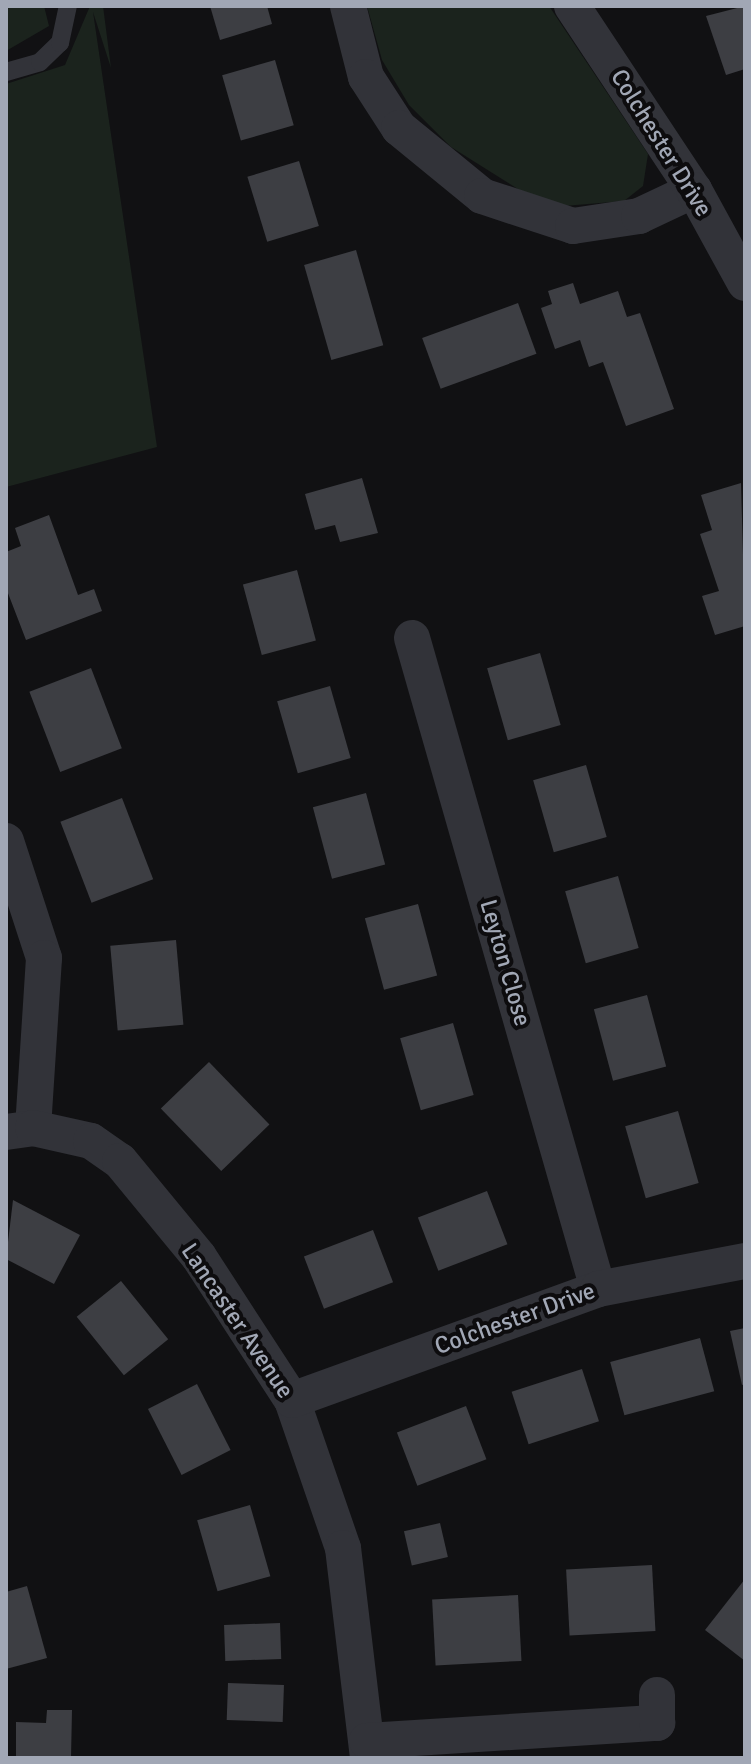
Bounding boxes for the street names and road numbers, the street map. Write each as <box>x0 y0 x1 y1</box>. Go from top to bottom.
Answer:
street label: Colchester Drive <box>604 64 718 222</box>
street label: Leyton Close <box>473 896 537 1030</box>
street label: Lancaster Avenue <box>174 1238 300 1404</box>
street label: Colchester Drive <box>431 1277 599 1361</box>

